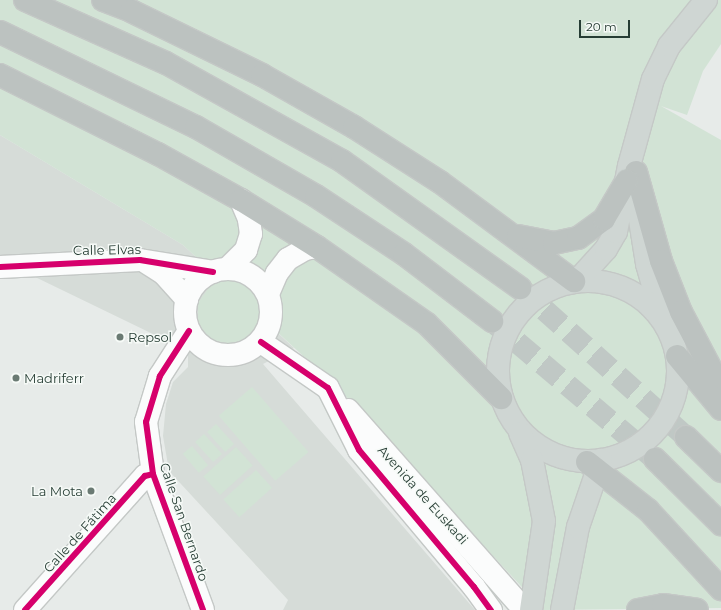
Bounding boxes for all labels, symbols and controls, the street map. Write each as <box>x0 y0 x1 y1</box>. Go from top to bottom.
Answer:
scale bar <box>581 12 632 38</box>
text: 20 m <box>586 19 617 34</box>
street label: Calle Elvas <box>73 242 141 258</box>
place label: Repsol <box>128 329 172 345</box>
marker: Repsol <box>115 332 125 342</box>
place label: Madriferr <box>24 370 84 386</box>
marker: Madriferr <box>11 373 21 383</box>
street label: Avenida de Euskadi <box>375 443 471 547</box>
street label: Calle San Bernardo <box>156 461 212 583</box>
place label: La Mota <box>31 483 83 499</box>
marker: La Mota <box>86 486 96 496</box>
street label: Calle de Fátima <box>40 490 120 576</box>

